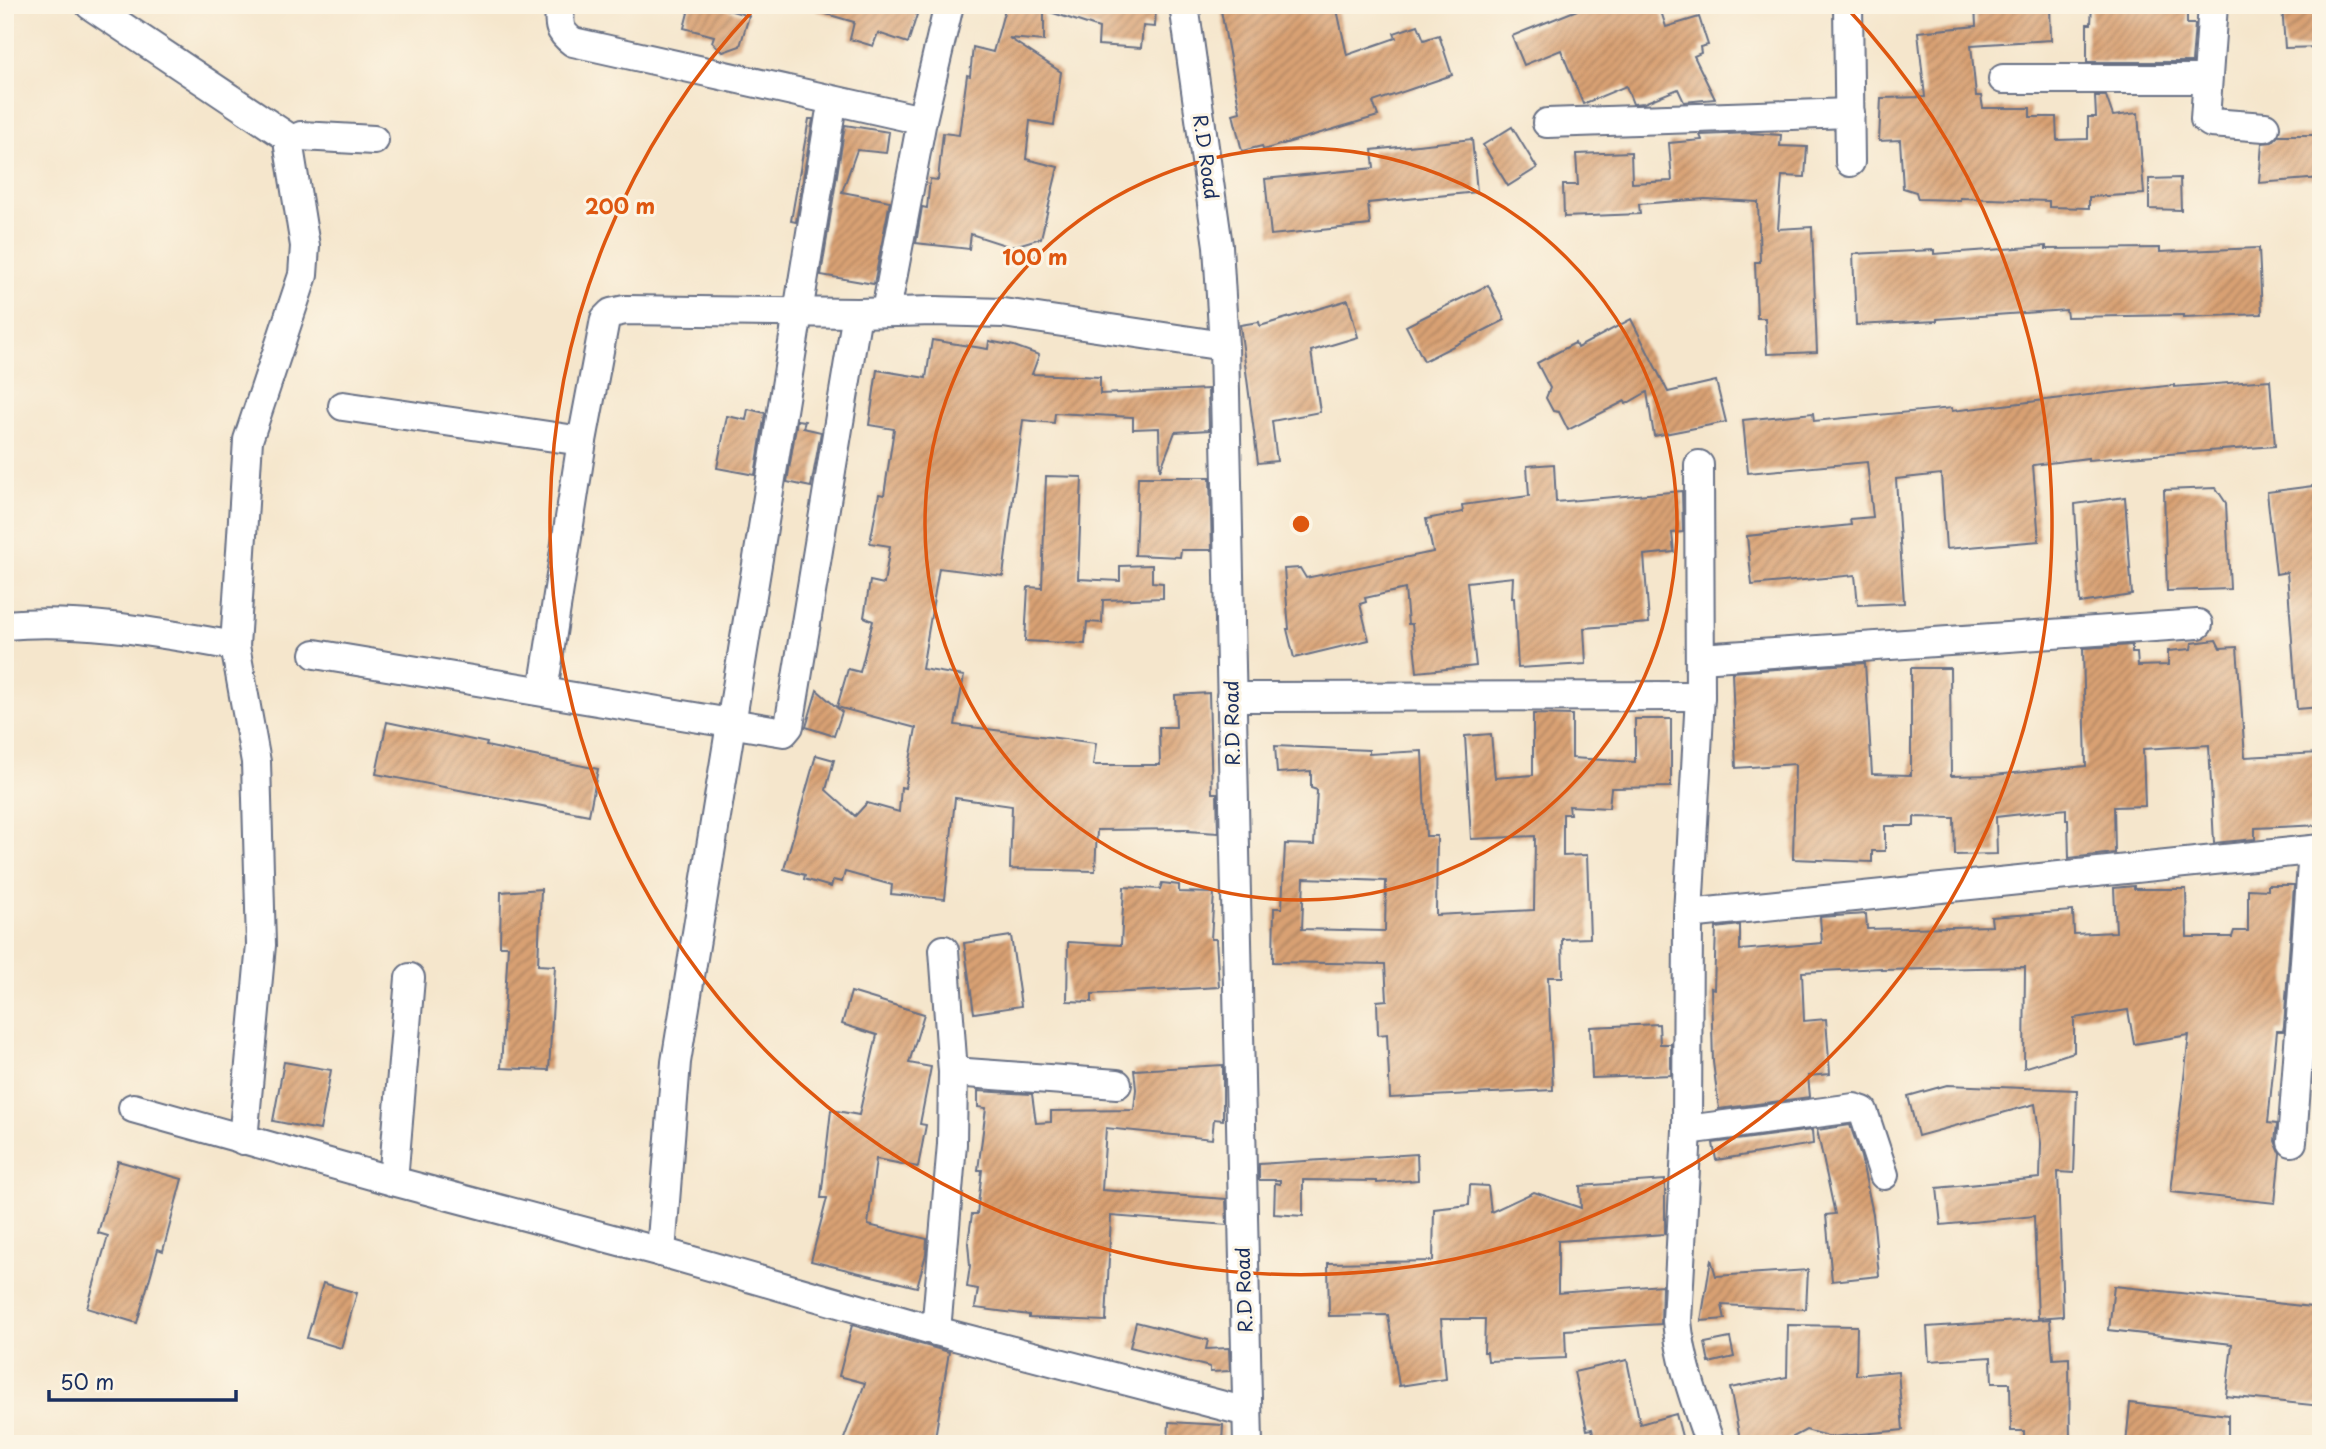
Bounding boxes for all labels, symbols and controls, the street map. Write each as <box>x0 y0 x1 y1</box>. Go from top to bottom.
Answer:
street label: R.D Road <box>1187 113 1227 201</box>
text: 200 m <box>585 189 655 221</box>
text: 100 m <box>1002 240 1068 272</box>
centre of rings <box>1289 512 1313 536</box>
street label: R.D Road <box>1216 680 1246 766</box>
street label: R.D Road <box>1228 1247 1258 1333</box>
scale bar <box>49 1358 236 1402</box>
text: 50 m <box>60 1365 114 1397</box>

